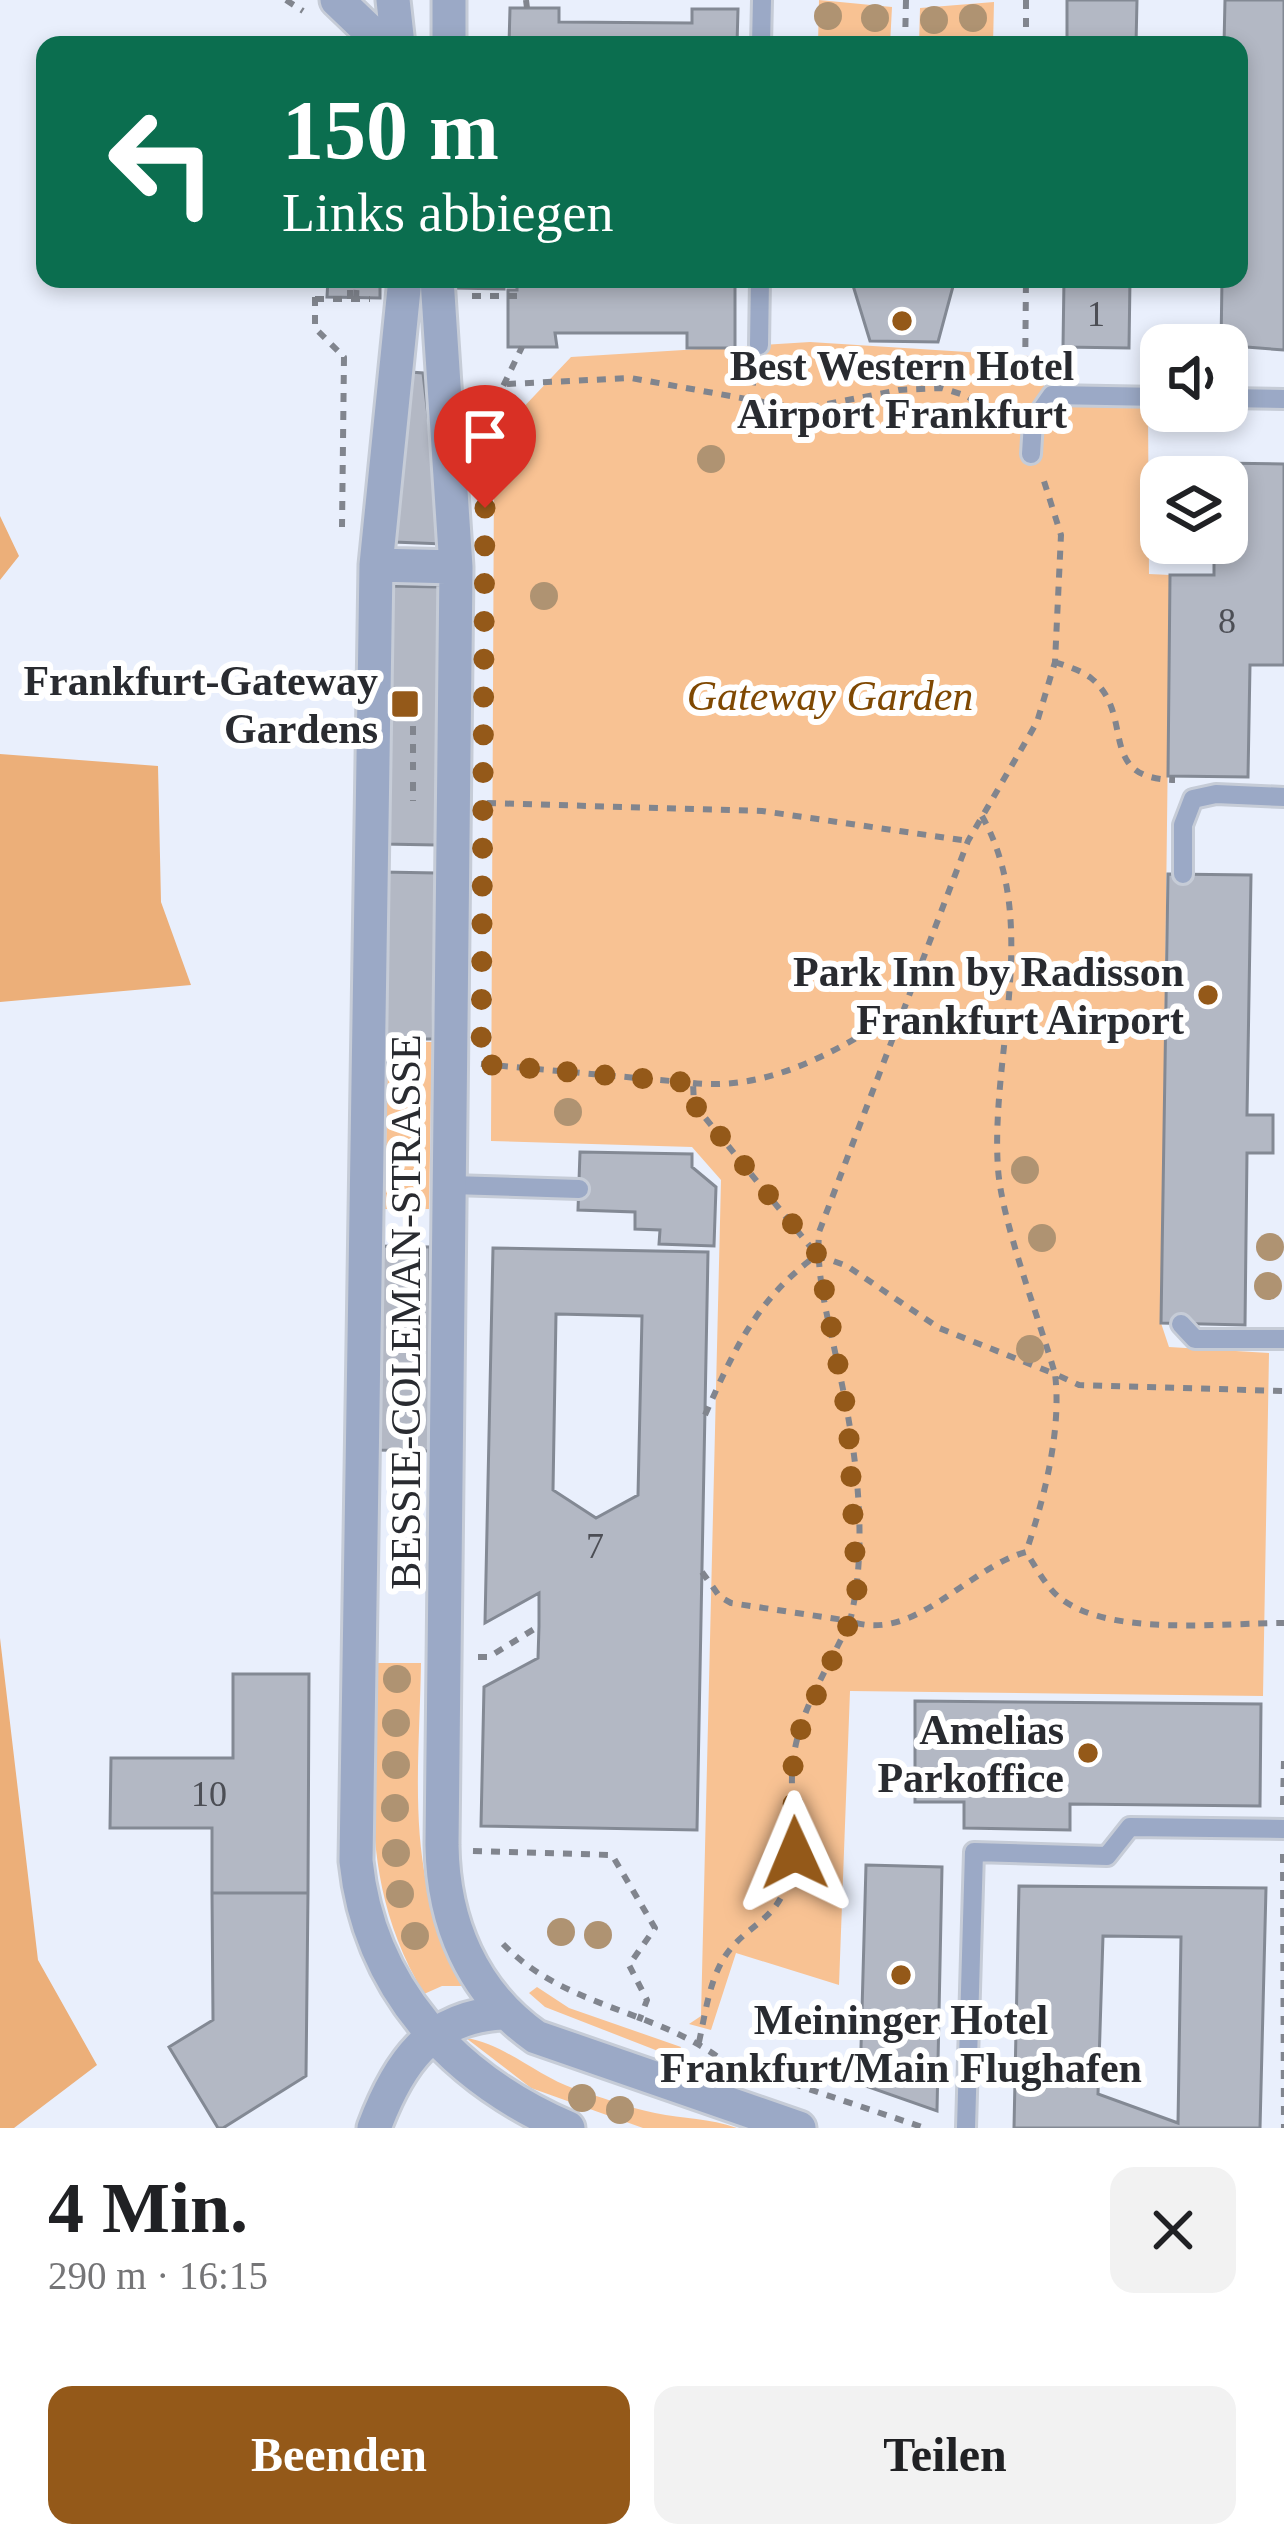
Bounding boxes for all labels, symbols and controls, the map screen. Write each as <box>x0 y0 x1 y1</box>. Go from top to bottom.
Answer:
icon: left <box>84 84 240 240</box>
text: 150 m <box>282 84 499 177</box>
text: Links abbiegen <box>282 183 613 243</box>
house number: 1 <box>1087 294 1105 334</box>
marker: Best Western Hotel Airport Frankfurt <box>889 308 915 334</box>
map controls <box>1140 324 1248 564</box>
button: sound <box>1140 324 1248 432</box>
place label: Best Western Hotel Airport Frankfurt <box>730 343 1074 437</box>
pin <box>434 385 536 508</box>
icon: arrive <box>452 403 518 469</box>
button: layers <box>1140 456 1248 564</box>
house number: 8 <box>1218 601 1236 641</box>
place label: Frankfurt-Gateway Gardens <box>23 658 378 752</box>
park label: Gateway Garden <box>687 673 973 719</box>
marker: Frankfurt-Gateway Gardens <box>389 688 421 720</box>
place label: Park Inn by Radisson Frankfurt Airport <box>793 949 1184 1043</box>
marker: Park Inn by Radisson Frankfurt Airport <box>1195 982 1221 1008</box>
street label: BESSIE-COLEMAN-STRASSE <box>383 1034 429 1590</box>
house number: 7 <box>586 1526 604 1566</box>
place label: Amelias Parkoffice <box>877 1707 1064 1801</box>
marker: Amelias Parkoffice <box>1075 1740 1101 1766</box>
house number: 10 <box>191 1774 227 1814</box>
position arrow <box>732 1790 858 1916</box>
marker: Meininger Hotel Frankfurt/Main Flughafen <box>888 1962 914 1988</box>
place label: Meininger Hotel Frankfurt/Main Flughafen <box>660 1997 1142 2091</box>
button: close <box>1110 2167 1236 2293</box>
text: 4 Min. <box>48 2168 248 2248</box>
text: 290 m · 16:15 <box>48 2254 268 2297</box>
button: Beenden <box>48 2386 630 2524</box>
button: Teilen <box>654 2386 1236 2524</box>

